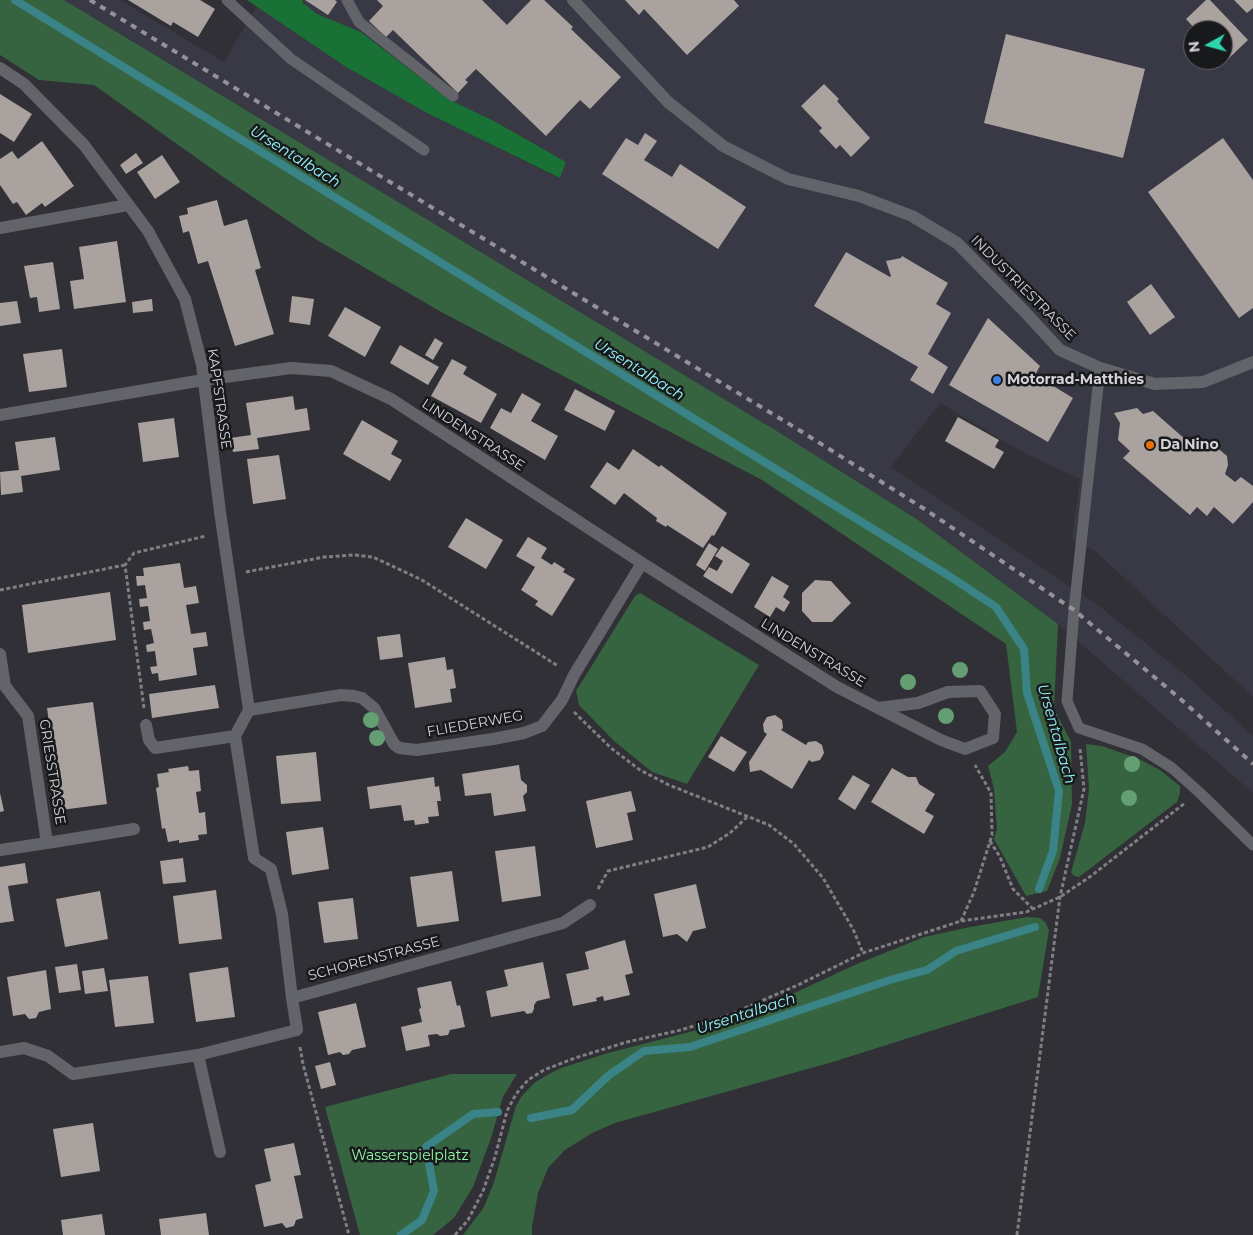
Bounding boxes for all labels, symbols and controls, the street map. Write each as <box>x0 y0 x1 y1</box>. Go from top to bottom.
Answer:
north arrow <box>1183 20 1233 70</box>
text: N <box>1184 40 1204 53</box>
water label: Ursentalbach <box>247 122 343 192</box>
street label: INDUSTRIESTRASSE <box>967 232 1079 344</box>
water label: Ursentalbach <box>591 335 687 405</box>
street label: KAPFSTRASSE <box>204 348 234 450</box>
place label: Motorrad-Matthies <box>1007 372 1144 388</box>
marker: Motorrad-Matthies <box>991 374 1003 386</box>
street label: LINDENSTRASSE <box>418 395 528 475</box>
place label: Da Nino <box>1160 437 1219 453</box>
marker: Da Nino <box>1144 439 1156 451</box>
street label: LINDENSTRASSE <box>757 615 869 691</box>
water label: Ursentalbach <box>1033 682 1079 786</box>
street label: FLIEDERWEG <box>426 707 524 741</box>
street label: GRIESSTRASSE <box>35 718 69 826</box>
street label: SCHORENSTRASSE <box>306 933 442 985</box>
water label: Ursentalbach <box>694 990 798 1038</box>
park label: Wasserspielplatz <box>351 1148 469 1164</box>

